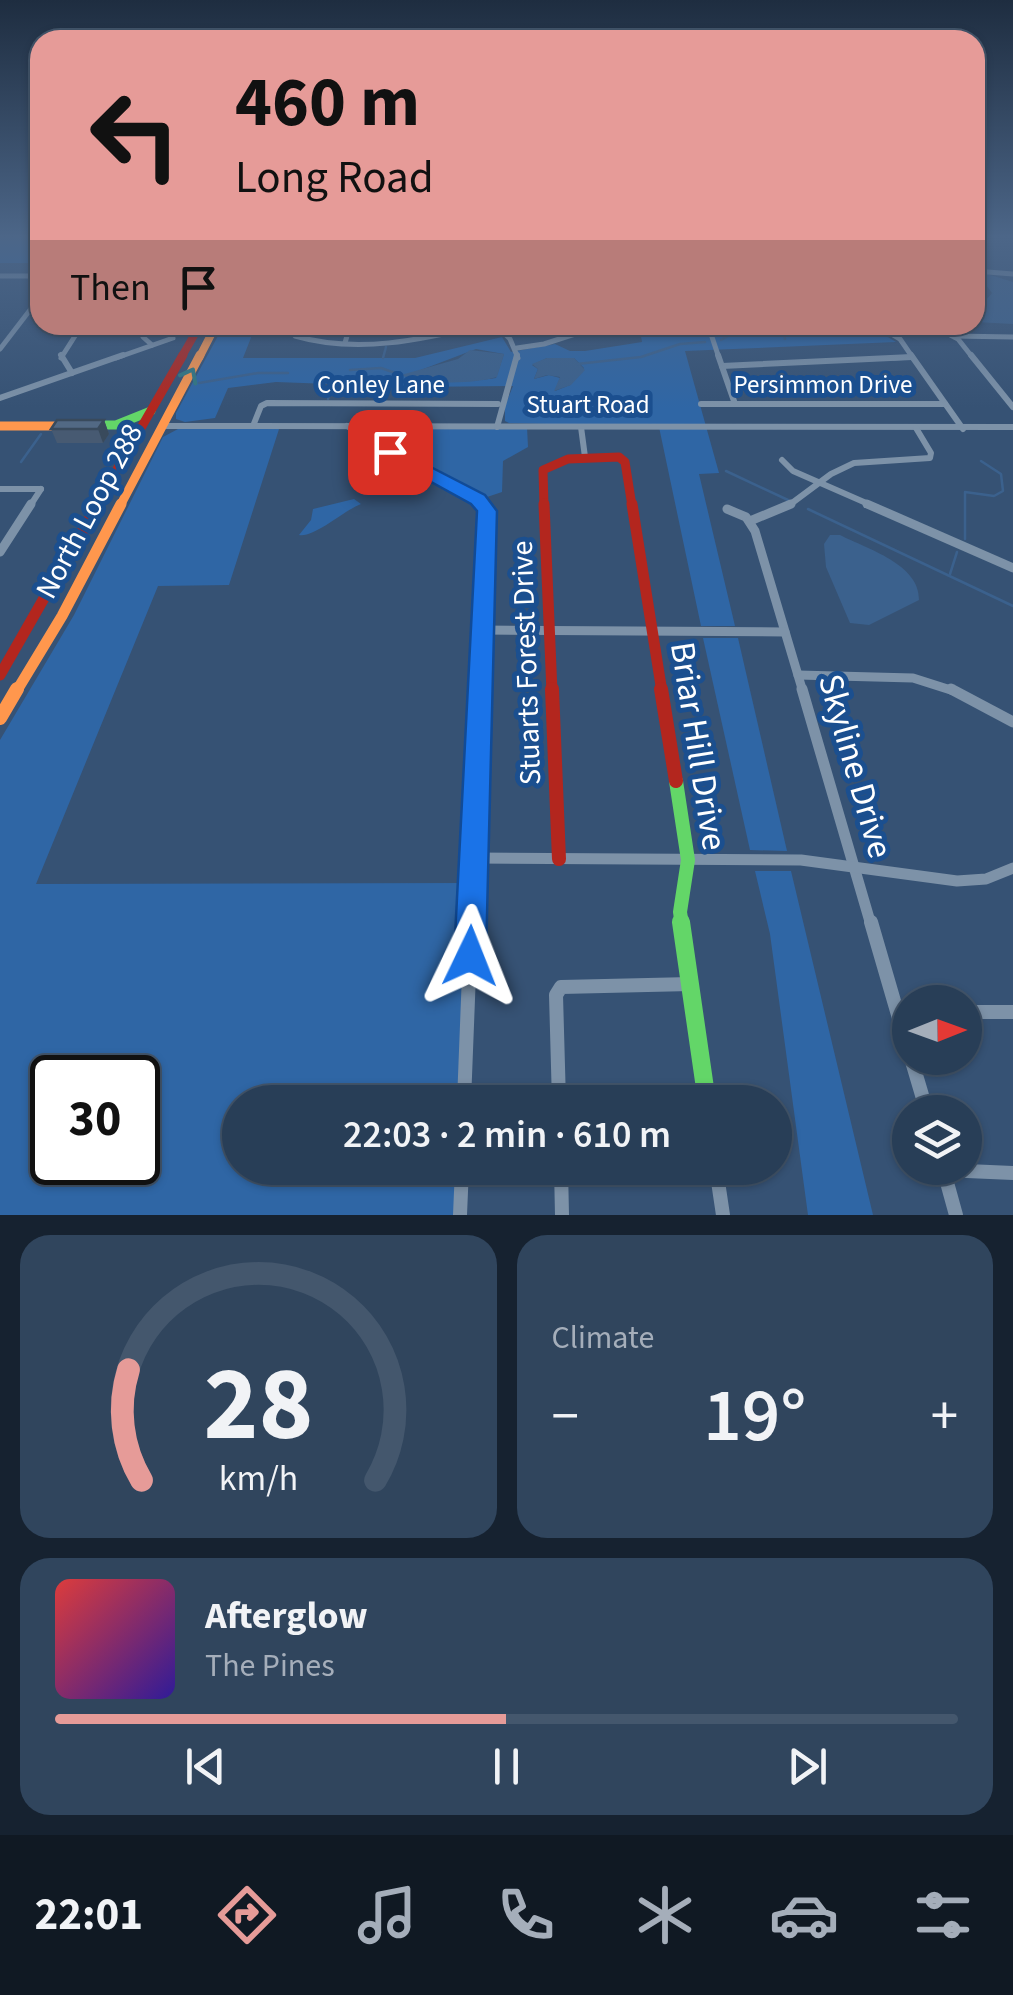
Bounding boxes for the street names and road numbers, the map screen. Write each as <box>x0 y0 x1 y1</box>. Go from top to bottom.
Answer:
street label: Conley Lane <box>317 367 445 403</box>
street label: Persimmon Drive <box>733 367 913 403</box>
street label: Stuart Road <box>526 387 650 423</box>
street label: North Loop 288 <box>25 416 154 606</box>
street label: Stuarts Forest Drive <box>501 540 552 786</box>
street label: Briar Hill Drive <box>657 638 739 854</box>
street label: Skyline Drive <box>805 668 905 864</box>

